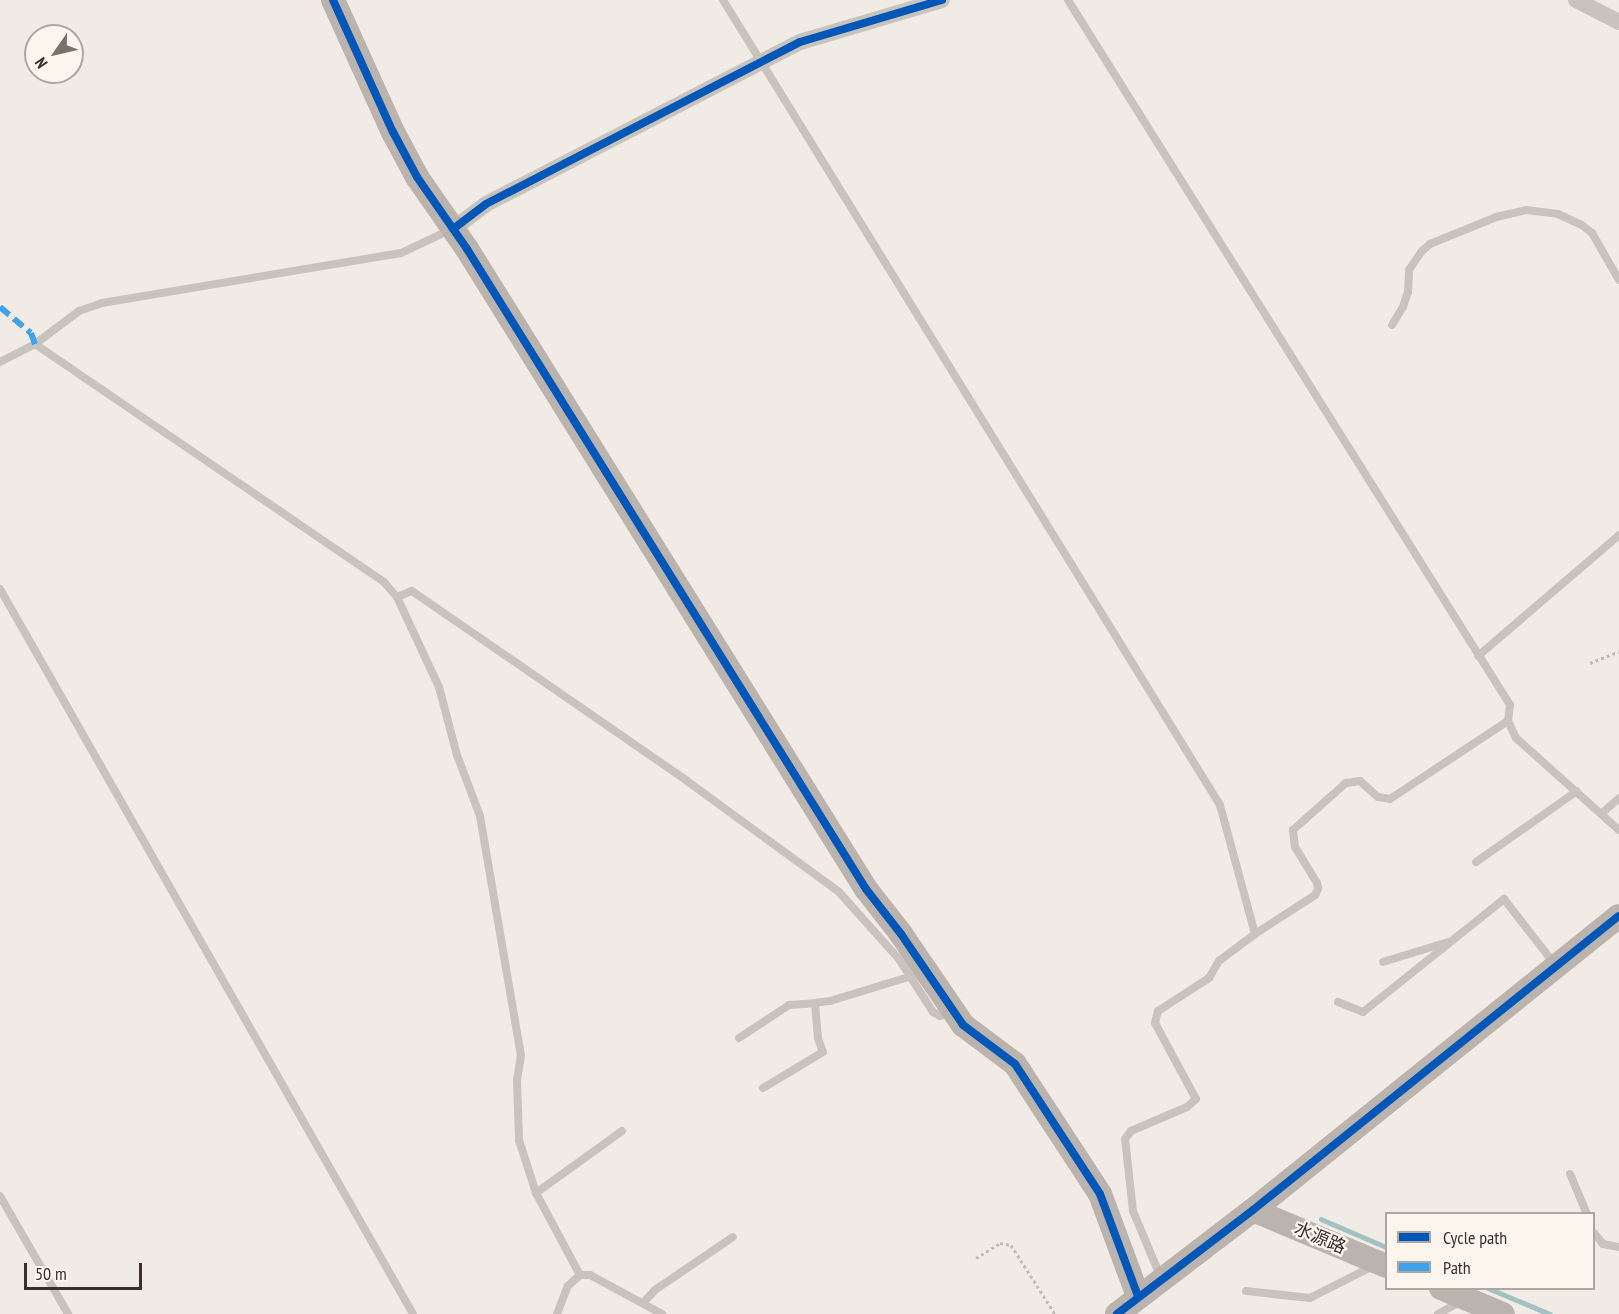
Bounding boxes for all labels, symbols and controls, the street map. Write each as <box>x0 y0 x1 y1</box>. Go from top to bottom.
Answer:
north arrow <box>24 24 84 84</box>
text: N <box>30 54 51 72</box>
legend <box>1385 1212 1595 1290</box>
street label: 水源路 <box>1291 1218 1349 1258</box>
text: Cycle path <box>1443 1226 1507 1249</box>
scale bar <box>27 1251 146 1289</box>
text: Path <box>1443 1256 1471 1279</box>
text: 50 m <box>35 1262 67 1285</box>

